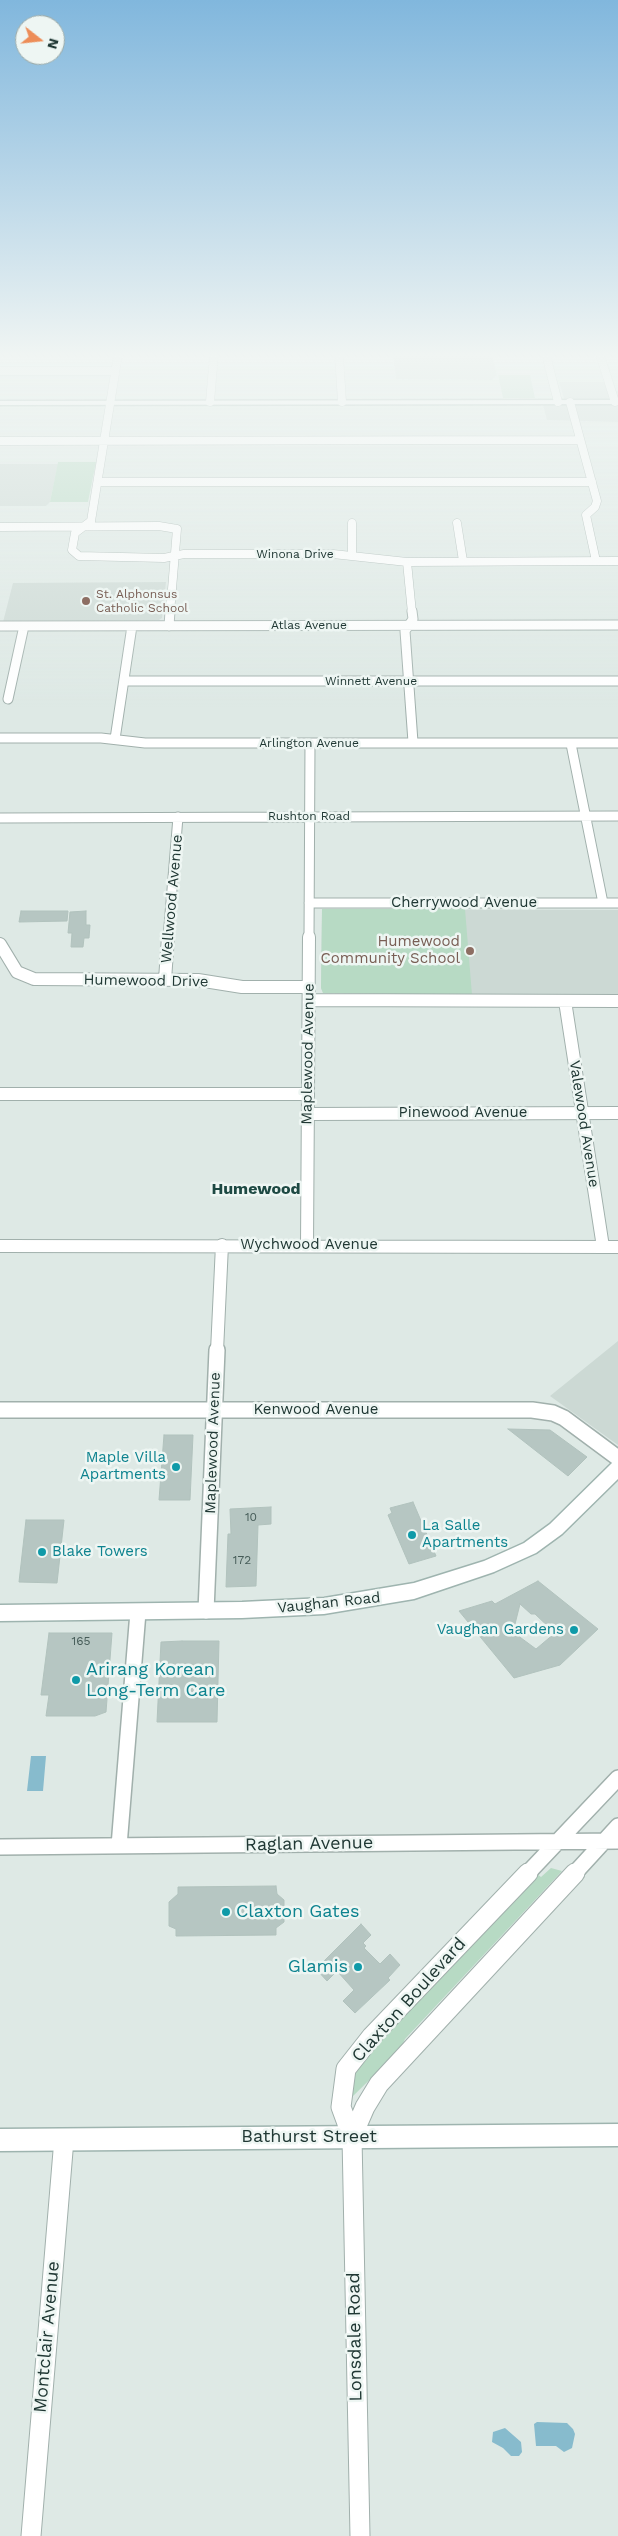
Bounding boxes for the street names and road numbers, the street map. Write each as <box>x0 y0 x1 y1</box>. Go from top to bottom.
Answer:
street label: Winona Drive <box>256 547 334 561</box>
street label: Atlas Avenue <box>271 618 347 632</box>
street label: Winnett Avenue <box>325 674 417 688</box>
street label: Arlington Avenue <box>259 736 359 750</box>
street label: Rushton Road <box>268 809 350 823</box>
street label: Wellwood Avenue <box>157 834 187 964</box>
street label: Cherrywood Avenue <box>391 894 537 912</box>
street label: Humewood Drive <box>83 971 209 991</box>
street label: Maplewood Avenue <box>298 983 318 1125</box>
street label: Valewood Avenue <box>565 1059 603 1189</box>
street label: Pinewood Avenue <box>399 1104 527 1122</box>
street label: Wychwood Avenue <box>240 1236 378 1254</box>
street label: Maplewood Avenue <box>202 1372 224 1514</box>
street label: Kenwood Avenue <box>254 1401 378 1419</box>
street label: Vaughan Road <box>277 1589 381 1617</box>
street label: Raglan Avenue <box>245 1832 373 1856</box>
street label: Claxton Boulevard <box>347 1933 471 2067</box>
street label: Bathurst Street <box>241 2126 377 2148</box>
street label: Montclair Avenue <box>30 2260 64 2414</box>
street label: Lonsdale Road <box>343 2272 367 2402</box>

